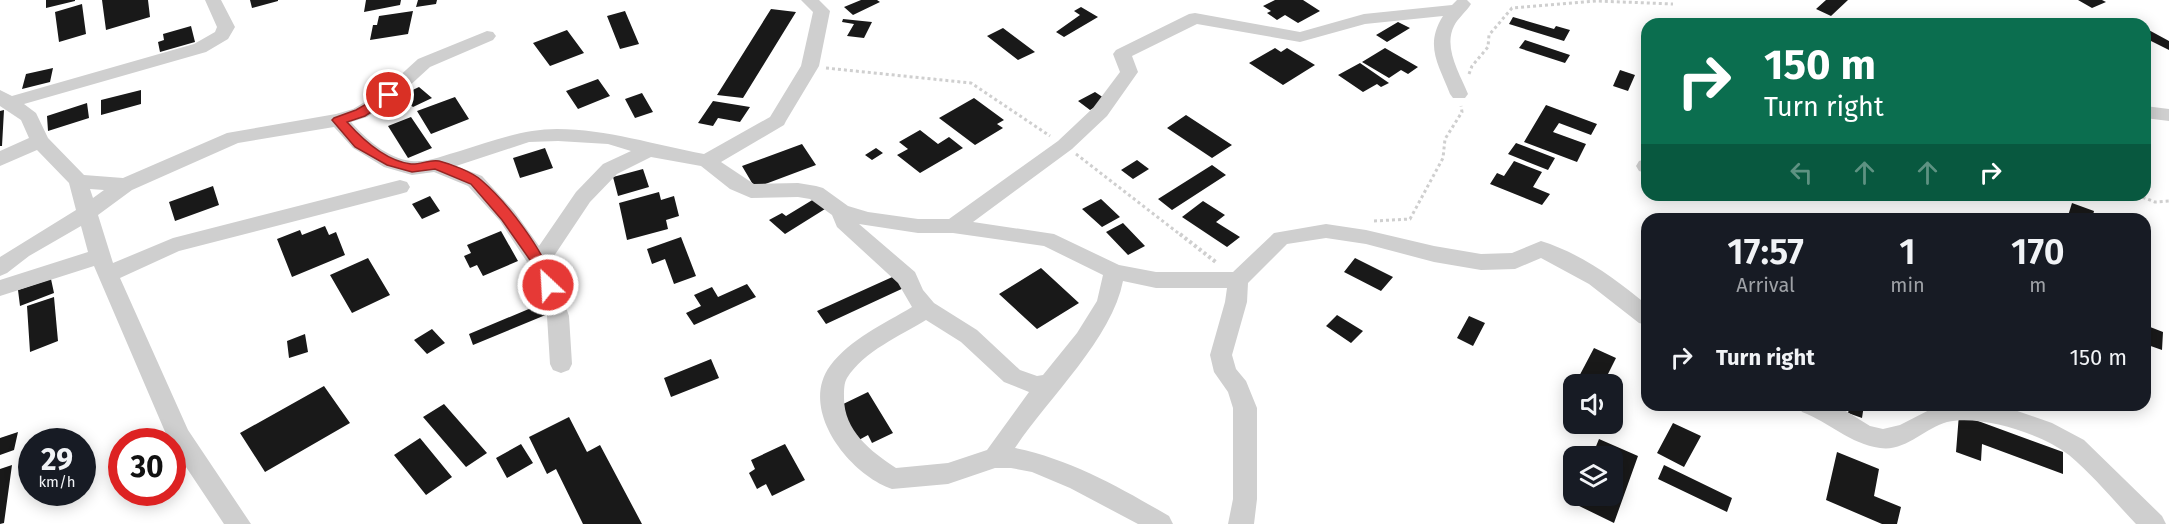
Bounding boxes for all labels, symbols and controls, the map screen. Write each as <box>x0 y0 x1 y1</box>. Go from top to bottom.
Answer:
text: 150 m <box>1764 40 1876 90</box>
icon: right <box>1665 42 1743 120</box>
pin <box>363 69 414 120</box>
icon: arrive <box>372 78 405 111</box>
text: Turn right <box>1764 91 1884 123</box>
icon: left <box>1785 156 1818 189</box>
icon: ahead <box>1848 156 1881 189</box>
icon: ahead <box>1911 156 1944 189</box>
icon: right <box>1974 156 2007 189</box>
text: 17:57 <box>1727 230 1804 274</box>
text: 1 <box>1899 230 1916 274</box>
text: 170 <box>2011 230 2065 274</box>
position arrow <box>516 253 580 317</box>
text: Arrival <box>1736 273 1795 297</box>
text: min <box>1890 273 1925 297</box>
text: m <box>2029 273 2046 297</box>
icon: right <box>1665 341 1698 374</box>
text: Turn right <box>1716 344 1815 371</box>
text: 150 m <box>2069 344 2127 371</box>
map controls <box>1563 374 1623 506</box>
button: sound <box>1563 374 1623 434</box>
speed limit sign: 30 <box>108 428 186 506</box>
text: 29 <box>41 442 73 478</box>
button: layers <box>1563 446 1623 506</box>
text: km/h <box>38 473 76 491</box>

